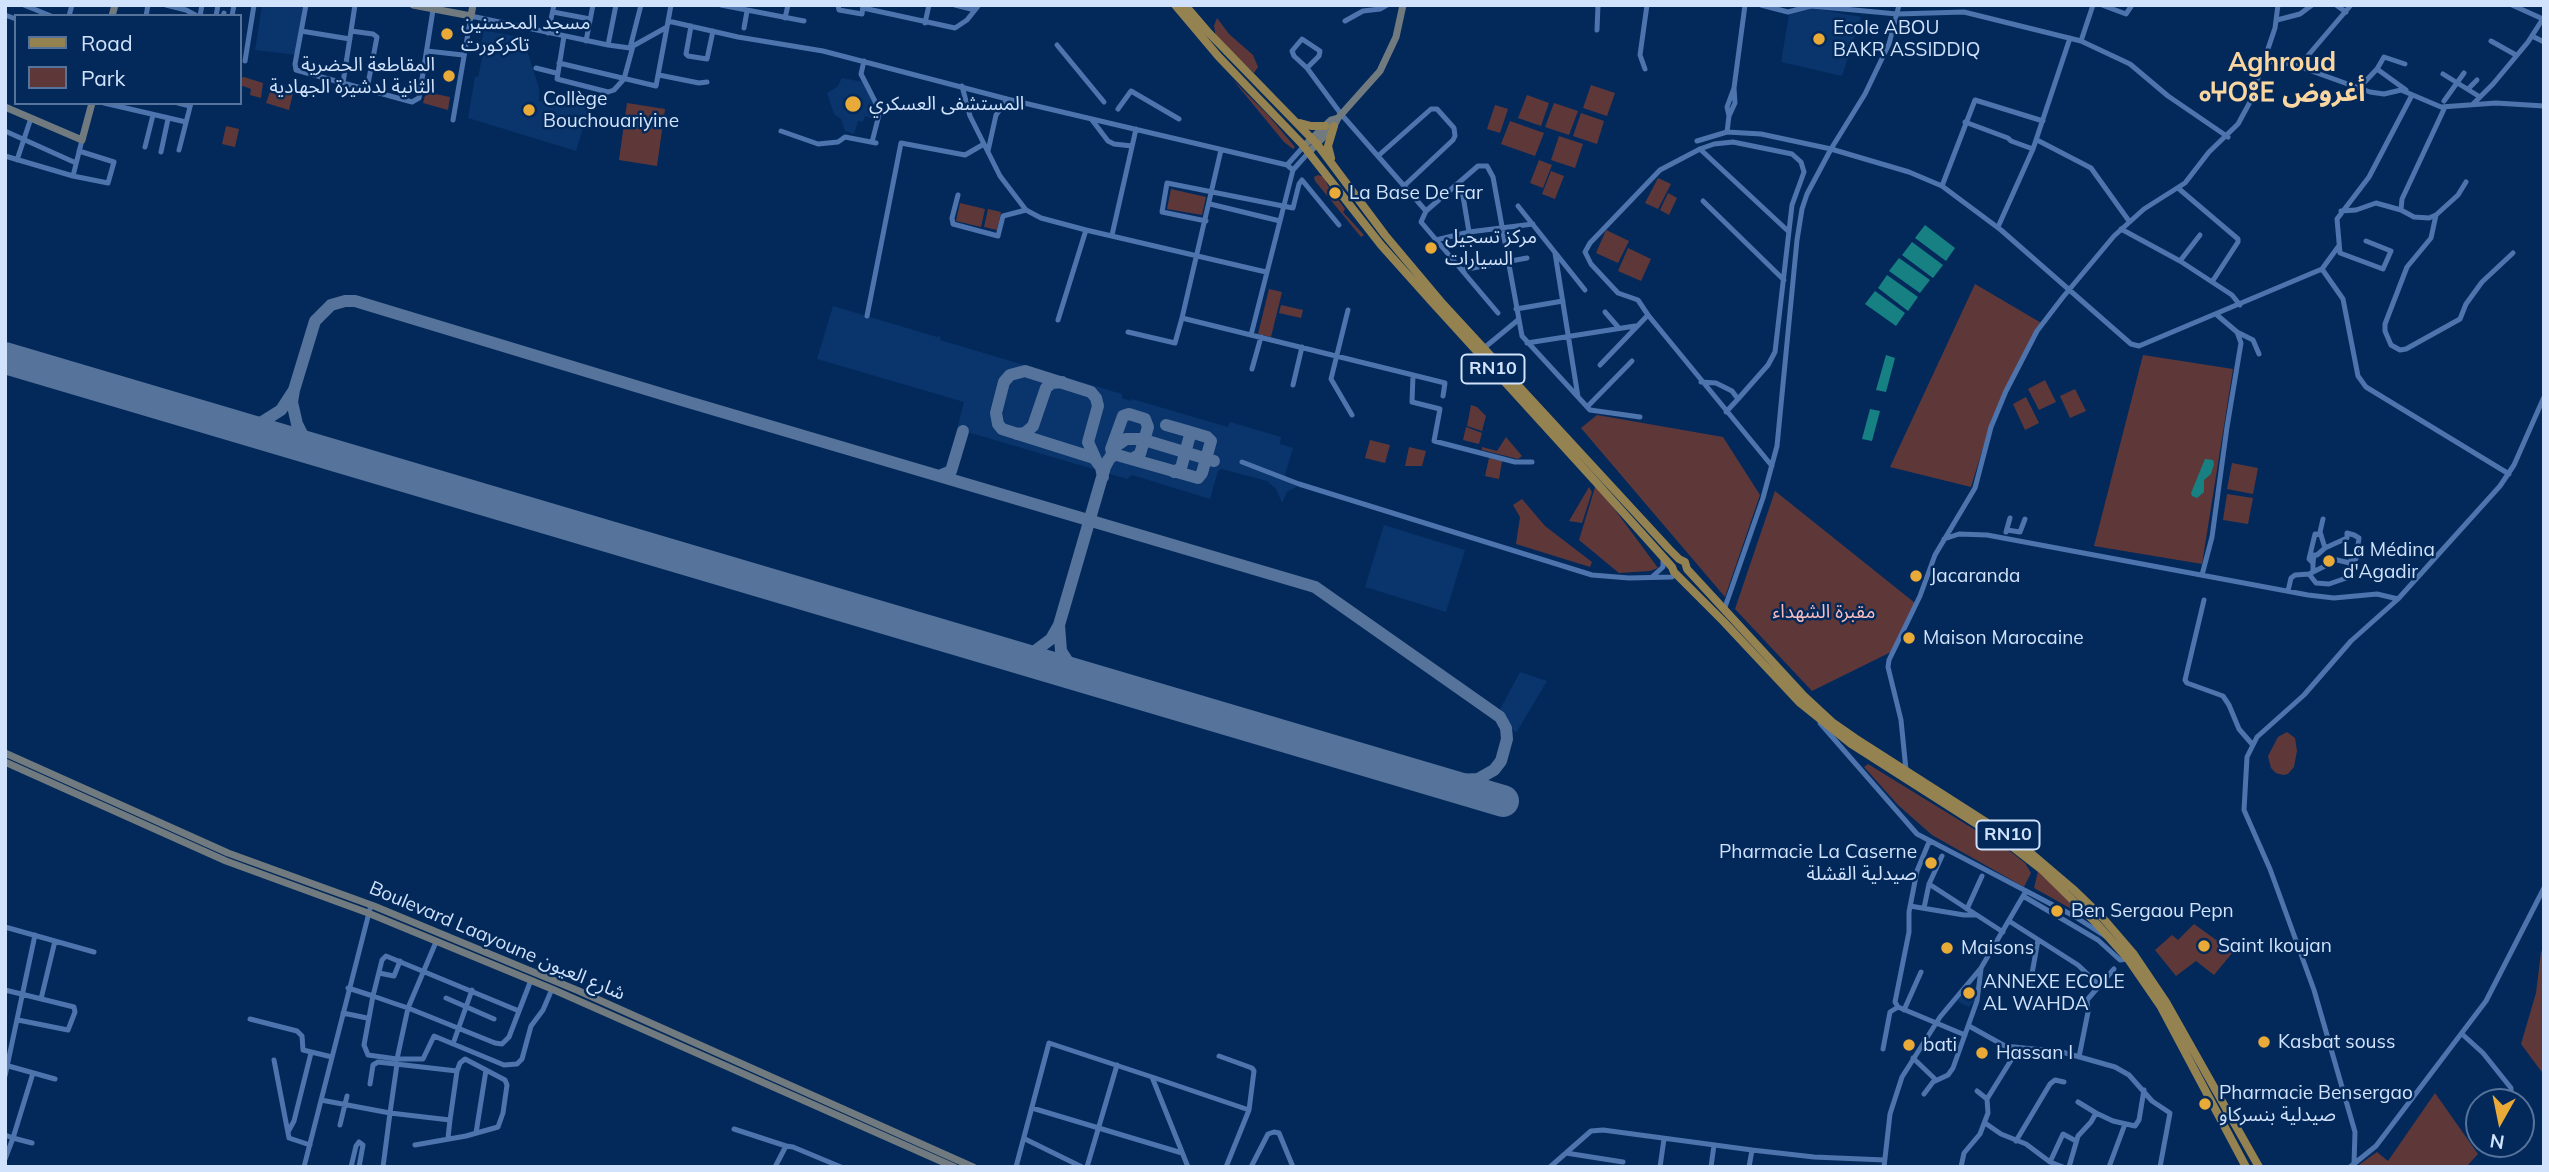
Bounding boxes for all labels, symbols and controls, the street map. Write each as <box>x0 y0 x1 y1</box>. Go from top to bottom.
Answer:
place label: مسجد المحسنين تاكركورت <box>461 12 590 56</box>
legend <box>14 14 242 105</box>
place label: Ecole ABOU BAKR ASSIDDIQ <box>1833 17 1980 61</box>
marker: مسجد المحسنين تاكركورت <box>439 26 455 42</box>
text: Road <box>81 30 132 56</box>
marker: Ecole ABOU BAKR ASSIDDIQ <box>1811 31 1827 47</box>
district label: Aghroud ⴰⵖⵔⵓⴹ أغروض <box>2199 47 2365 108</box>
place label: المقاطعة الحضرية الثانية لدشيرة الجهادية <box>269 54 435 98</box>
text: Park <box>81 65 125 91</box>
marker: المقاطعة الحضرية الثانية لدشيرة الجهادية <box>441 68 457 84</box>
place label: Collège Bouchouariyine <box>543 88 679 132</box>
place label: المستشفى العسكري <box>869 93 1024 115</box>
marker: المستشفى العسكري <box>843 94 863 114</box>
marker: Collège Bouchouariyine <box>521 102 537 118</box>
place label: La Base De Far <box>1349 182 1483 204</box>
marker: La Base De Far <box>1327 185 1343 201</box>
place label: مركز تسجيل السيارات <box>1445 226 1537 270</box>
marker: مركز تسجيل السيارات <box>1423 240 1439 256</box>
road number: RN10 <box>1462 354 1524 384</box>
place label: La Médina d'Agadir <box>2343 539 2435 583</box>
marker: La Médina d'Agadir <box>2321 553 2337 569</box>
place label: Jacaranda <box>1930 565 2021 587</box>
marker: Jacaranda <box>1908 568 1924 584</box>
park label: مقبرة الشهداء <box>1773 601 1875 623</box>
place label: Maison Marocaine <box>1923 627 2084 649</box>
marker: Maison Marocaine <box>1901 630 1917 646</box>
road number: RN10 <box>1976 820 2039 850</box>
place label: Pharmacie La Caserne صيدلية القشلة <box>1719 841 1917 885</box>
marker: Pharmacie La Caserne صيدلية القشلة <box>1923 855 1939 871</box>
street label: Boulevard Laayoune شارع العيون <box>366 877 628 1005</box>
place label: Ben Sergaou Pepn <box>2071 900 2234 922</box>
marker: Ben Sergaou Pepn <box>2049 903 2065 919</box>
place label: Saint Ikoujan <box>2218 935 2332 957</box>
place label: Maisons <box>1961 937 2034 959</box>
marker: Saint Ikoujan <box>2196 938 2212 954</box>
marker: Maisons <box>1939 940 1955 956</box>
place label: ANNEXE ECOLE AL WAHDA <box>1983 971 2125 1015</box>
marker: ANNEXE ECOLE AL WAHDA <box>1961 985 1977 1001</box>
place label: Kasbat souss <box>2278 1031 2395 1053</box>
place label: bati <box>1923 1034 1957 1056</box>
marker: Kasbat souss <box>2256 1034 2272 1050</box>
marker: bati <box>1901 1037 1917 1053</box>
place label: Hassan I <box>1996 1042 2073 1064</box>
marker: Hassan I <box>1974 1045 1990 1061</box>
place label: Pharmacie Bensergao صيدلية بنسركاو <box>2219 1082 2413 1126</box>
north arrow <box>2465 1088 2535 1158</box>
marker: Pharmacie Bensergao صيدلية بنسركاو <box>2197 1096 2213 1112</box>
text: N <box>2488 1129 2506 1155</box>

